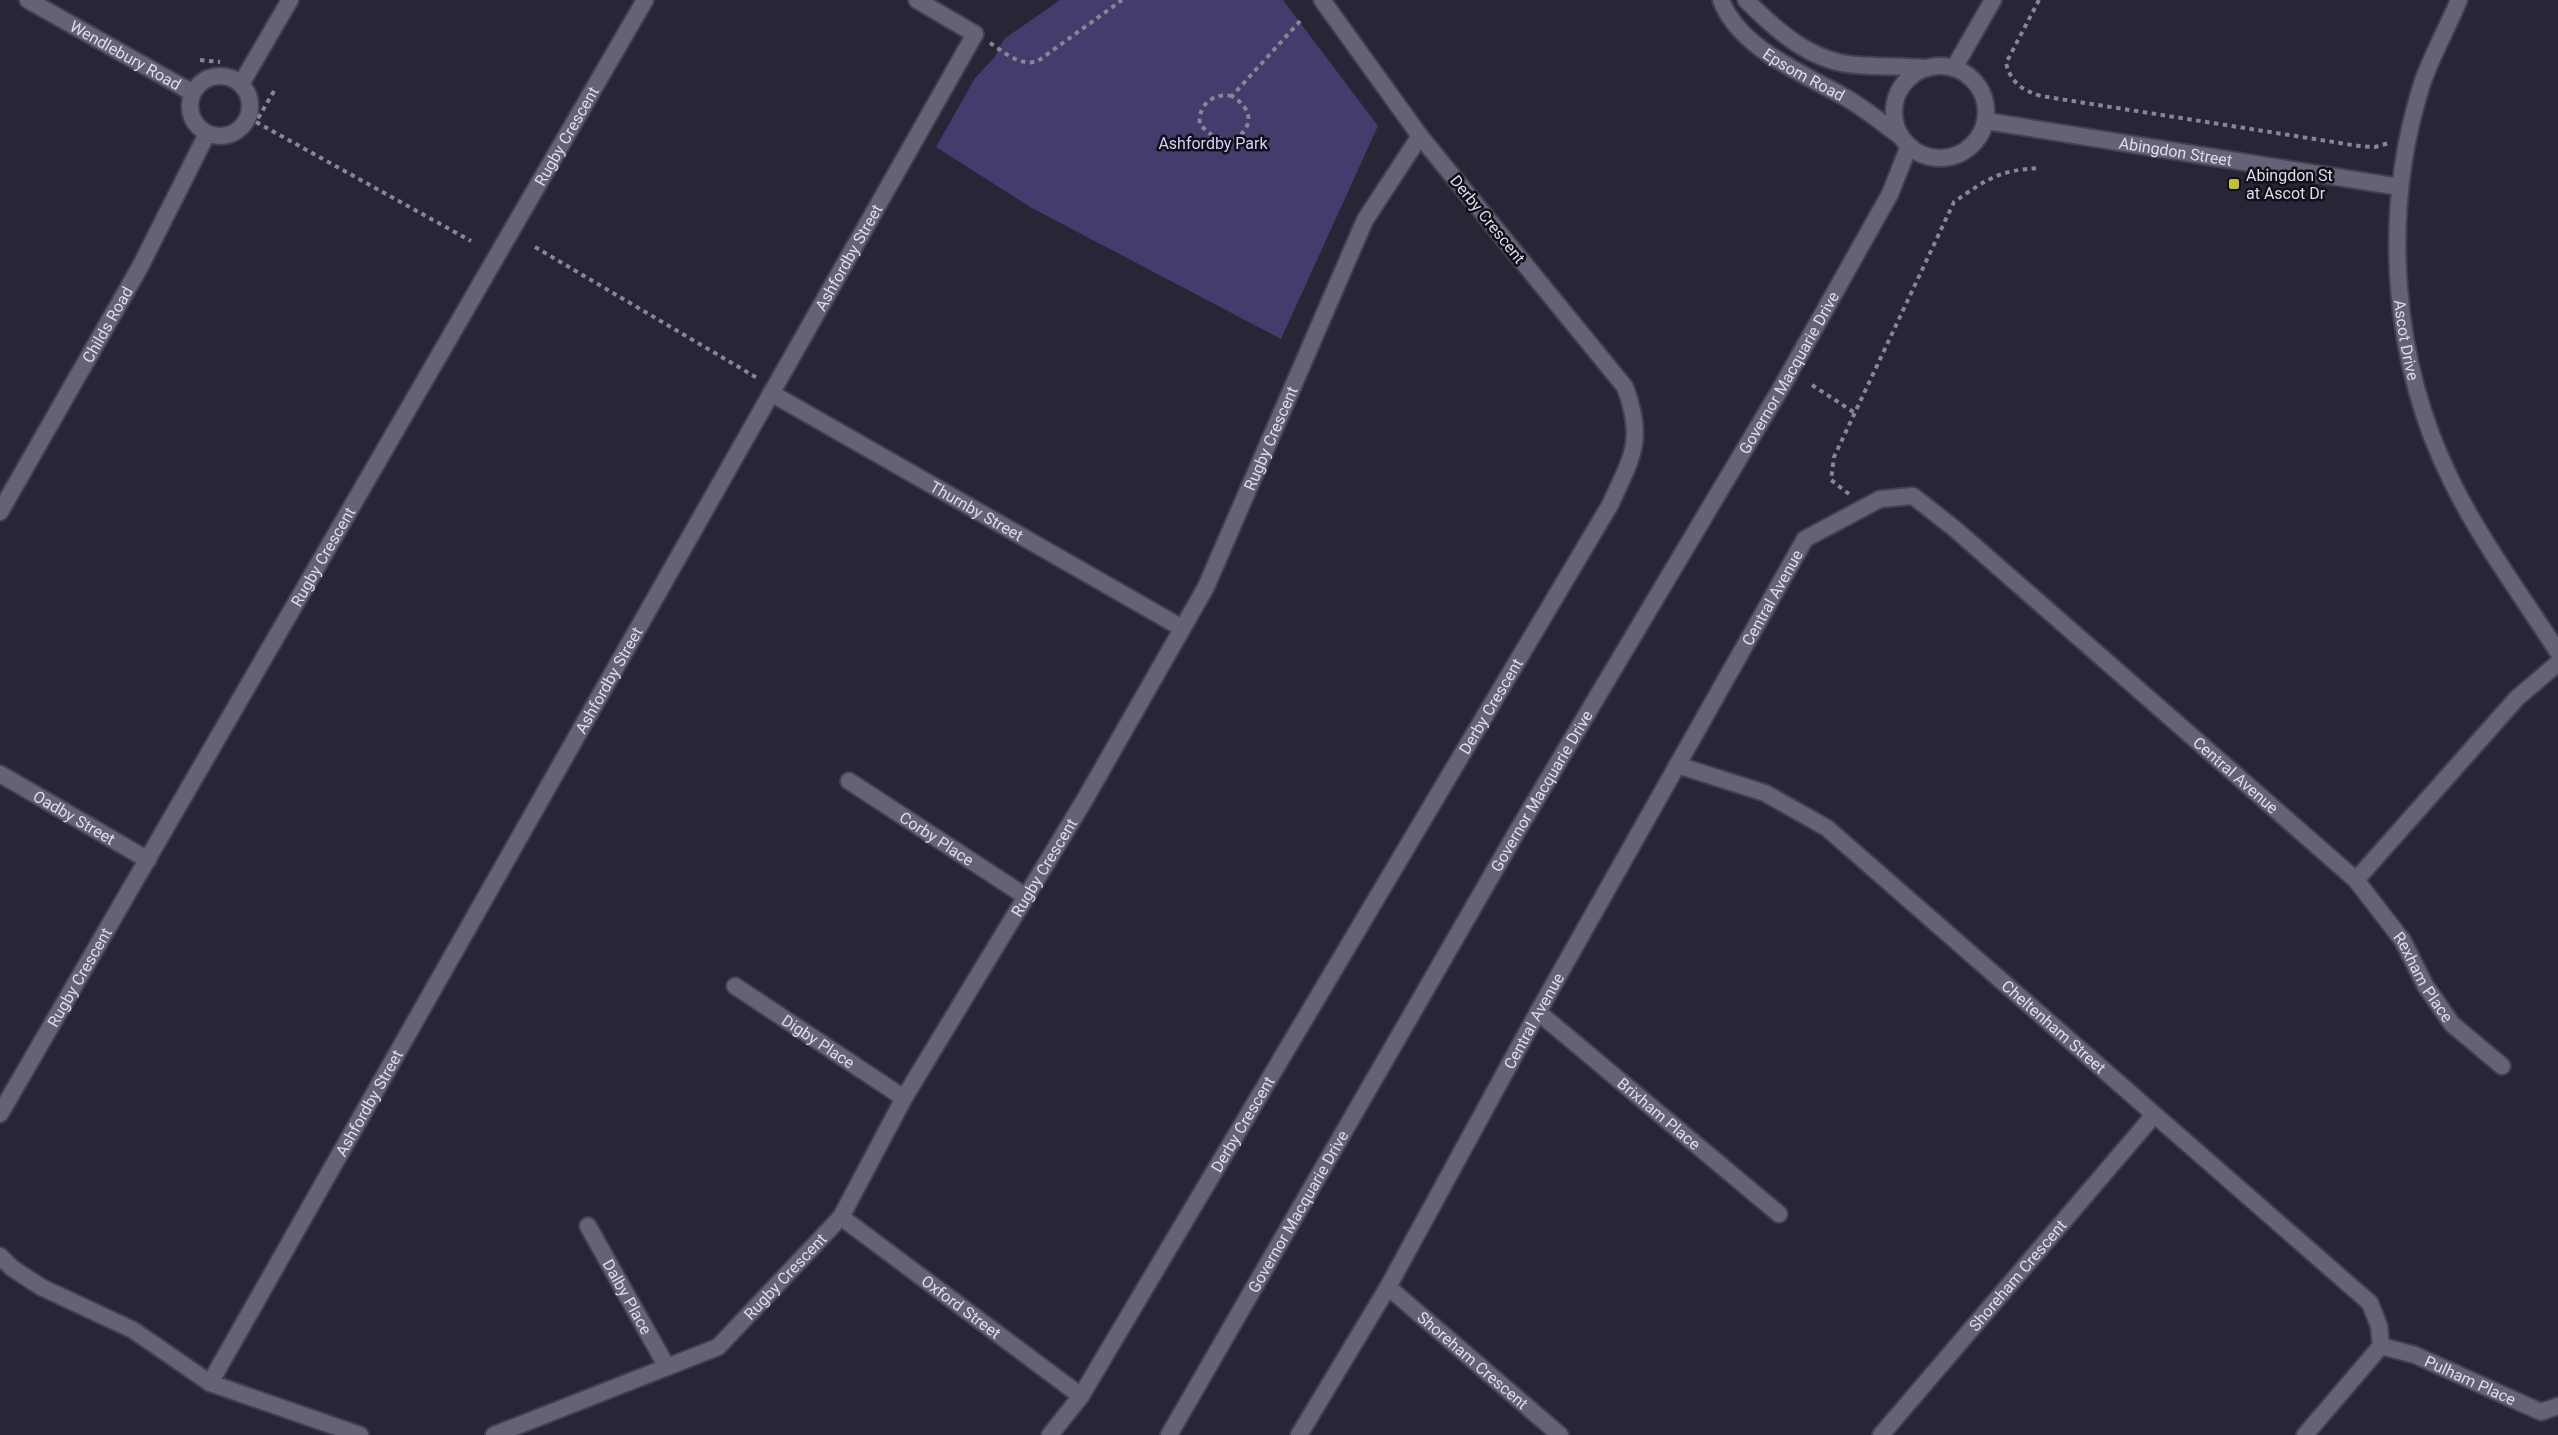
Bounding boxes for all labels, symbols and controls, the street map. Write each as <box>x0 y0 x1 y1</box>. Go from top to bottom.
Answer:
street label: Wendlebury Road <box>67 17 184 94</box>
street label: Epsom Road <box>1759 44 1848 105</box>
street label: Rugby Crescent <box>530 83 603 189</box>
street label: Abingdon Street <box>2118 133 2233 170</box>
park label: Ashfordby Park <box>1158 134 1268 153</box>
place label: Abingdon St at Ascot Dr <box>2246 166 2333 203</box>
street label: Derby Crescent <box>1446 171 1529 267</box>
marker: Abingdon St at Ascot Dr <box>2227 177 2241 191</box>
street label: Ashfordby Street <box>811 201 886 314</box>
street label: Childs Road <box>78 283 137 366</box>
street label: Governor Macquarie Drive <box>1735 288 1843 457</box>
street label: Ascot Drive <box>2390 299 2423 382</box>
street label: Rugby Crescent <box>1240 384 1302 493</box>
street label: Thurnby Street <box>927 477 1026 545</box>
street label: Rugby Crescent <box>287 504 359 610</box>
street label: Central Avenue <box>1738 546 1807 649</box>
street label: Ashfordby Street <box>571 624 647 737</box>
street label: Derby Crescent <box>1455 655 1527 758</box>
street label: Governor Macquarie Drive <box>1487 707 1597 875</box>
street label: Central Avenue <box>2189 733 2282 818</box>
street label: Oadby Street <box>30 786 118 849</box>
street label: Corby Place <box>896 808 977 870</box>
street label: Rugby Crescent <box>1007 815 1081 920</box>
street label: Rugby Crescent <box>43 925 116 1031</box>
street label: Rexham Place <box>2389 928 2457 1026</box>
street label: Central Avenue <box>1500 970 1568 1072</box>
street label: Cheltenham Street <box>1998 976 2109 1077</box>
street label: Digby Place <box>778 1011 858 1073</box>
street label: Ashfordby Street <box>332 1047 407 1160</box>
street label: Derby Crescent <box>1207 1073 1279 1176</box>
street label: Brixham Place <box>1613 1074 1704 1154</box>
street label: Governor Macquarie Drive <box>1244 1127 1353 1296</box>
street label: Shoreham Crescent <box>1965 1216 2070 1335</box>
street label: Rugby Crescent <box>740 1230 830 1324</box>
street label: Dalby Place <box>599 1256 656 1338</box>
street label: Oxford Street <box>918 1271 1004 1343</box>
street label: Shoreham Crescent <box>1413 1308 1532 1413</box>
street label: Pulham Place <box>2422 1352 2519 1409</box>

